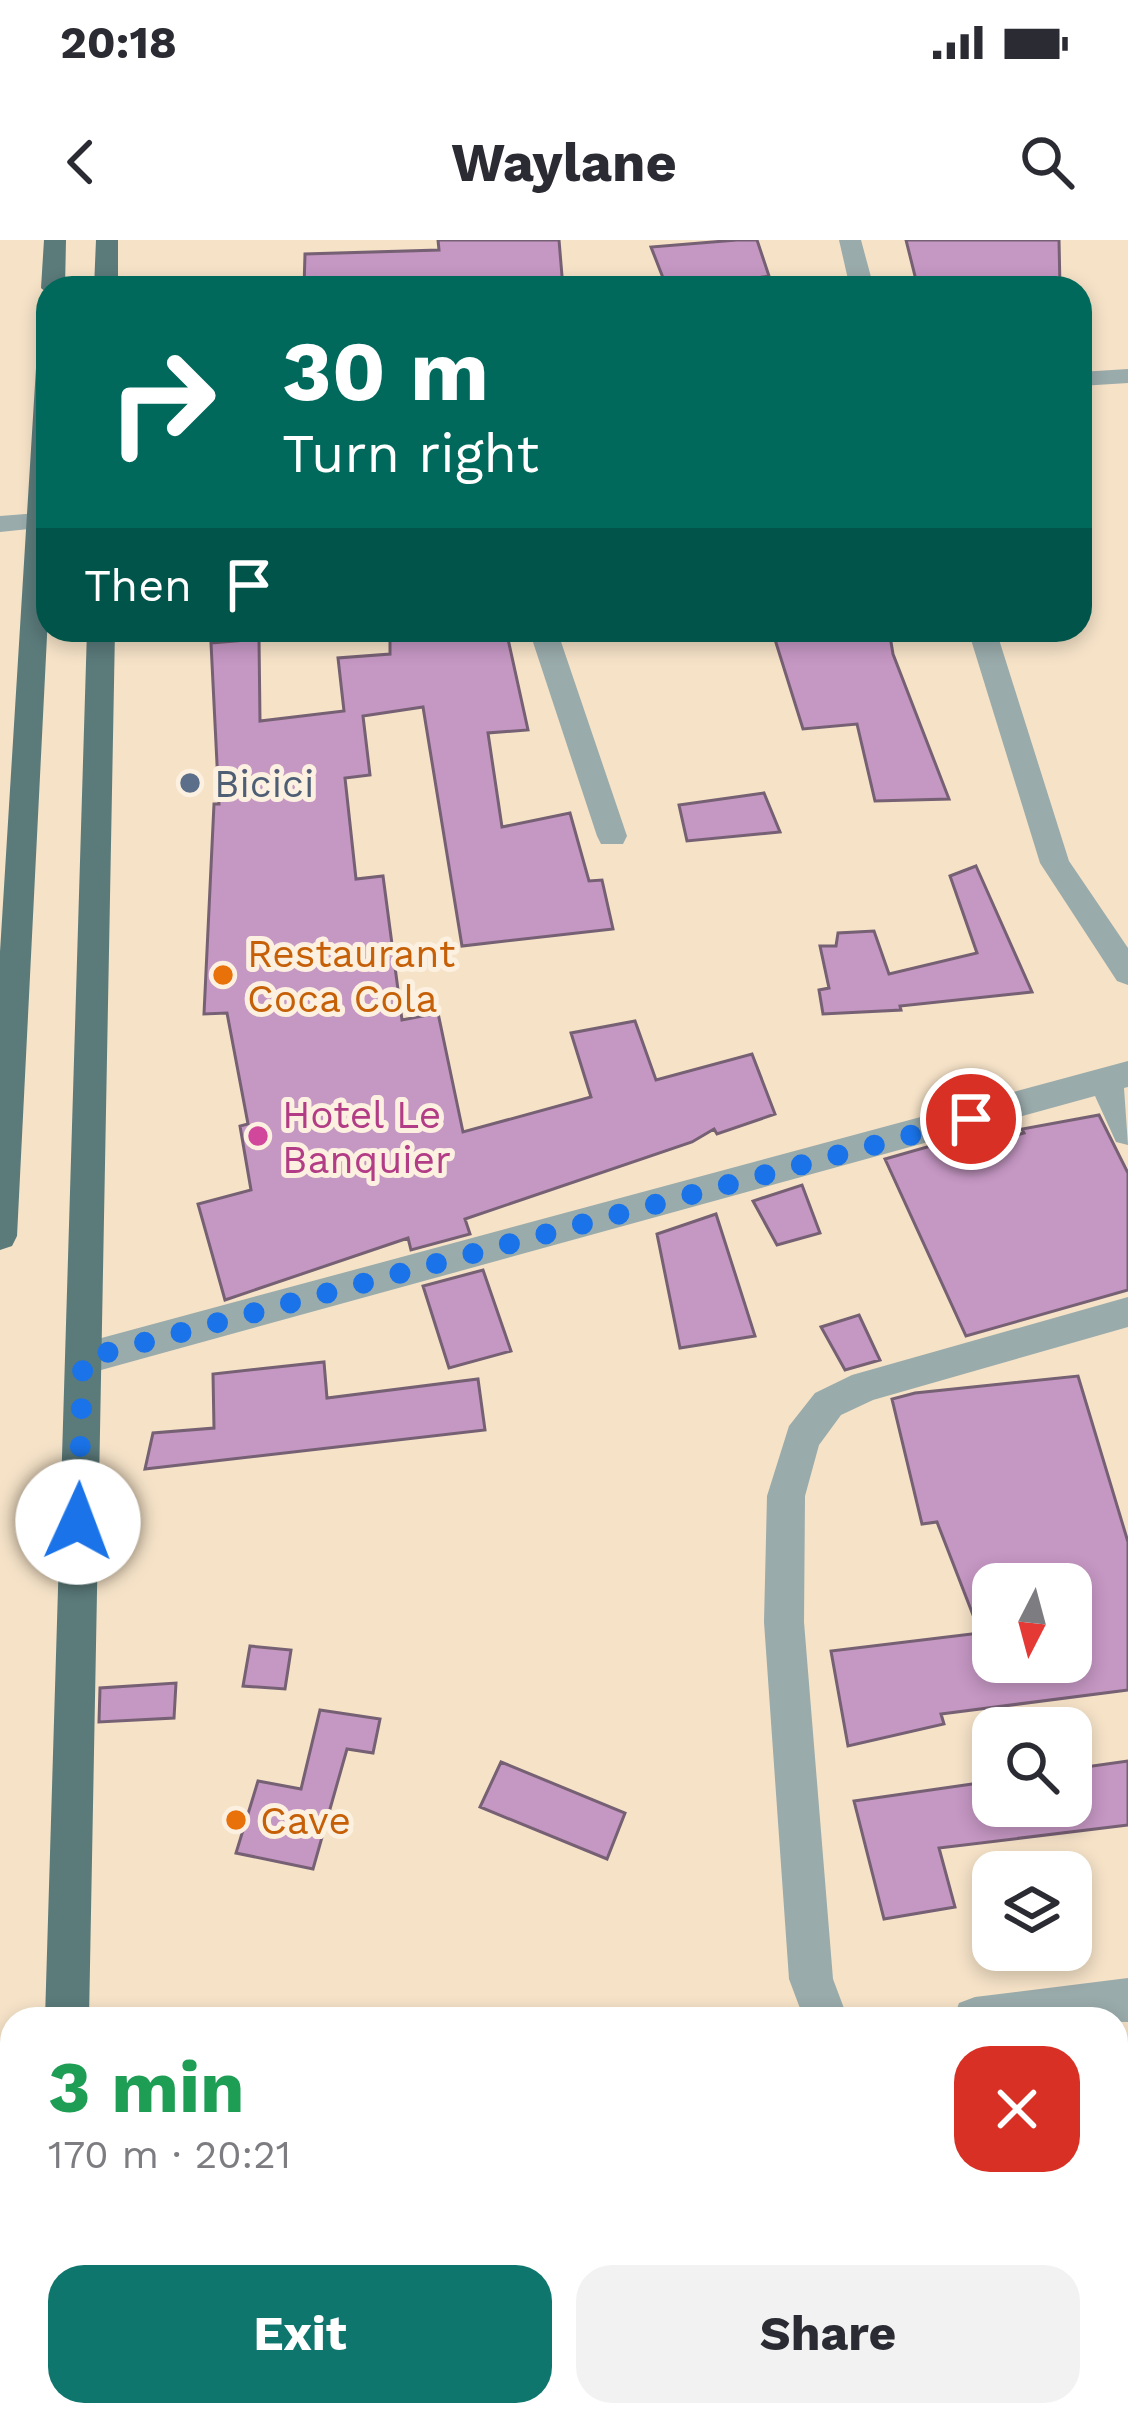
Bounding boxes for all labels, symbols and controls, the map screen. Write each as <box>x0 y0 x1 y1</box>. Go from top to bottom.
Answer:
text: 20:18 <box>60 16 177 69</box>
icon: back <box>48 129 114 195</box>
icon: search <box>1014 129 1080 195</box>
text: Waylane <box>451 131 677 194</box>
text: 30 m <box>282 322 489 420</box>
icon: right <box>84 324 240 480</box>
text: Turn right <box>282 422 539 485</box>
icon: arrive <box>216 552 282 618</box>
text: Then <box>84 559 192 612</box>
place label: Bicici <box>214 761 314 806</box>
marker: Bicici <box>177 770 203 796</box>
place label: Restaurant Coca Cola <box>247 931 455 1021</box>
marker: Restaurant Coca Cola <box>210 962 236 988</box>
pin <box>920 1068 1022 1170</box>
icon: arrive <box>938 1086 1004 1152</box>
place label: Hotel Le Banquier <box>282 1092 451 1182</box>
marker: Hotel Le Banquier <box>245 1123 271 1149</box>
position arrow <box>15 1459 141 1585</box>
north arrow <box>972 1563 1092 1683</box>
map controls <box>972 1563 1092 1971</box>
button: search <box>972 1707 1092 1827</box>
place label: Cave <box>260 1798 351 1843</box>
marker: Cave <box>223 1807 249 1833</box>
button: layers <box>972 1851 1092 1971</box>
text: 3 min <box>48 2045 245 2129</box>
button: close <box>954 2046 1080 2172</box>
text: 170 m · 20:21 <box>48 2132 291 2177</box>
button: Exit <box>48 2265 552 2403</box>
button: Share <box>576 2265 1080 2403</box>

